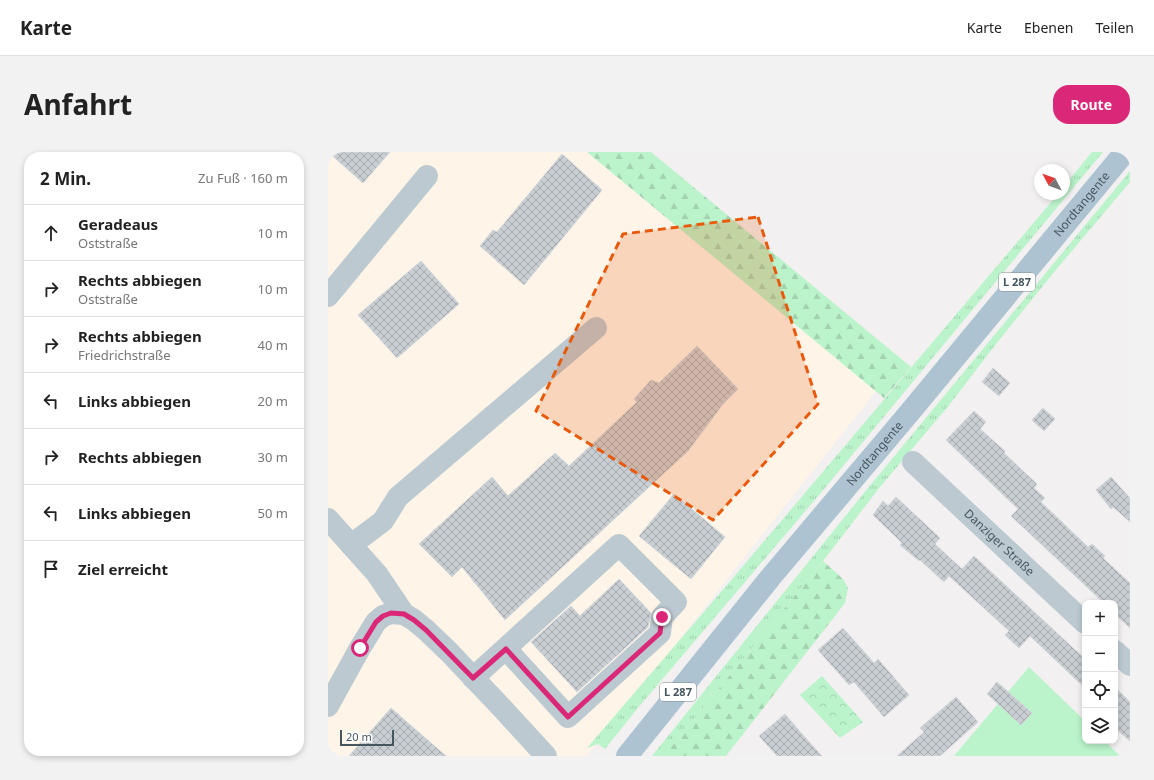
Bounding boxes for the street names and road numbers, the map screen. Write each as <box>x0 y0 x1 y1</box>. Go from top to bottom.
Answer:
street label: Nordtangente <box>1049 168 1113 240</box>
road number: L 287 <box>999 273 1035 291</box>
street label: Nordtangente <box>842 417 907 489</box>
street label: Danziger Straße <box>961 505 1039 580</box>
road number: L 287 <box>660 683 696 701</box>

